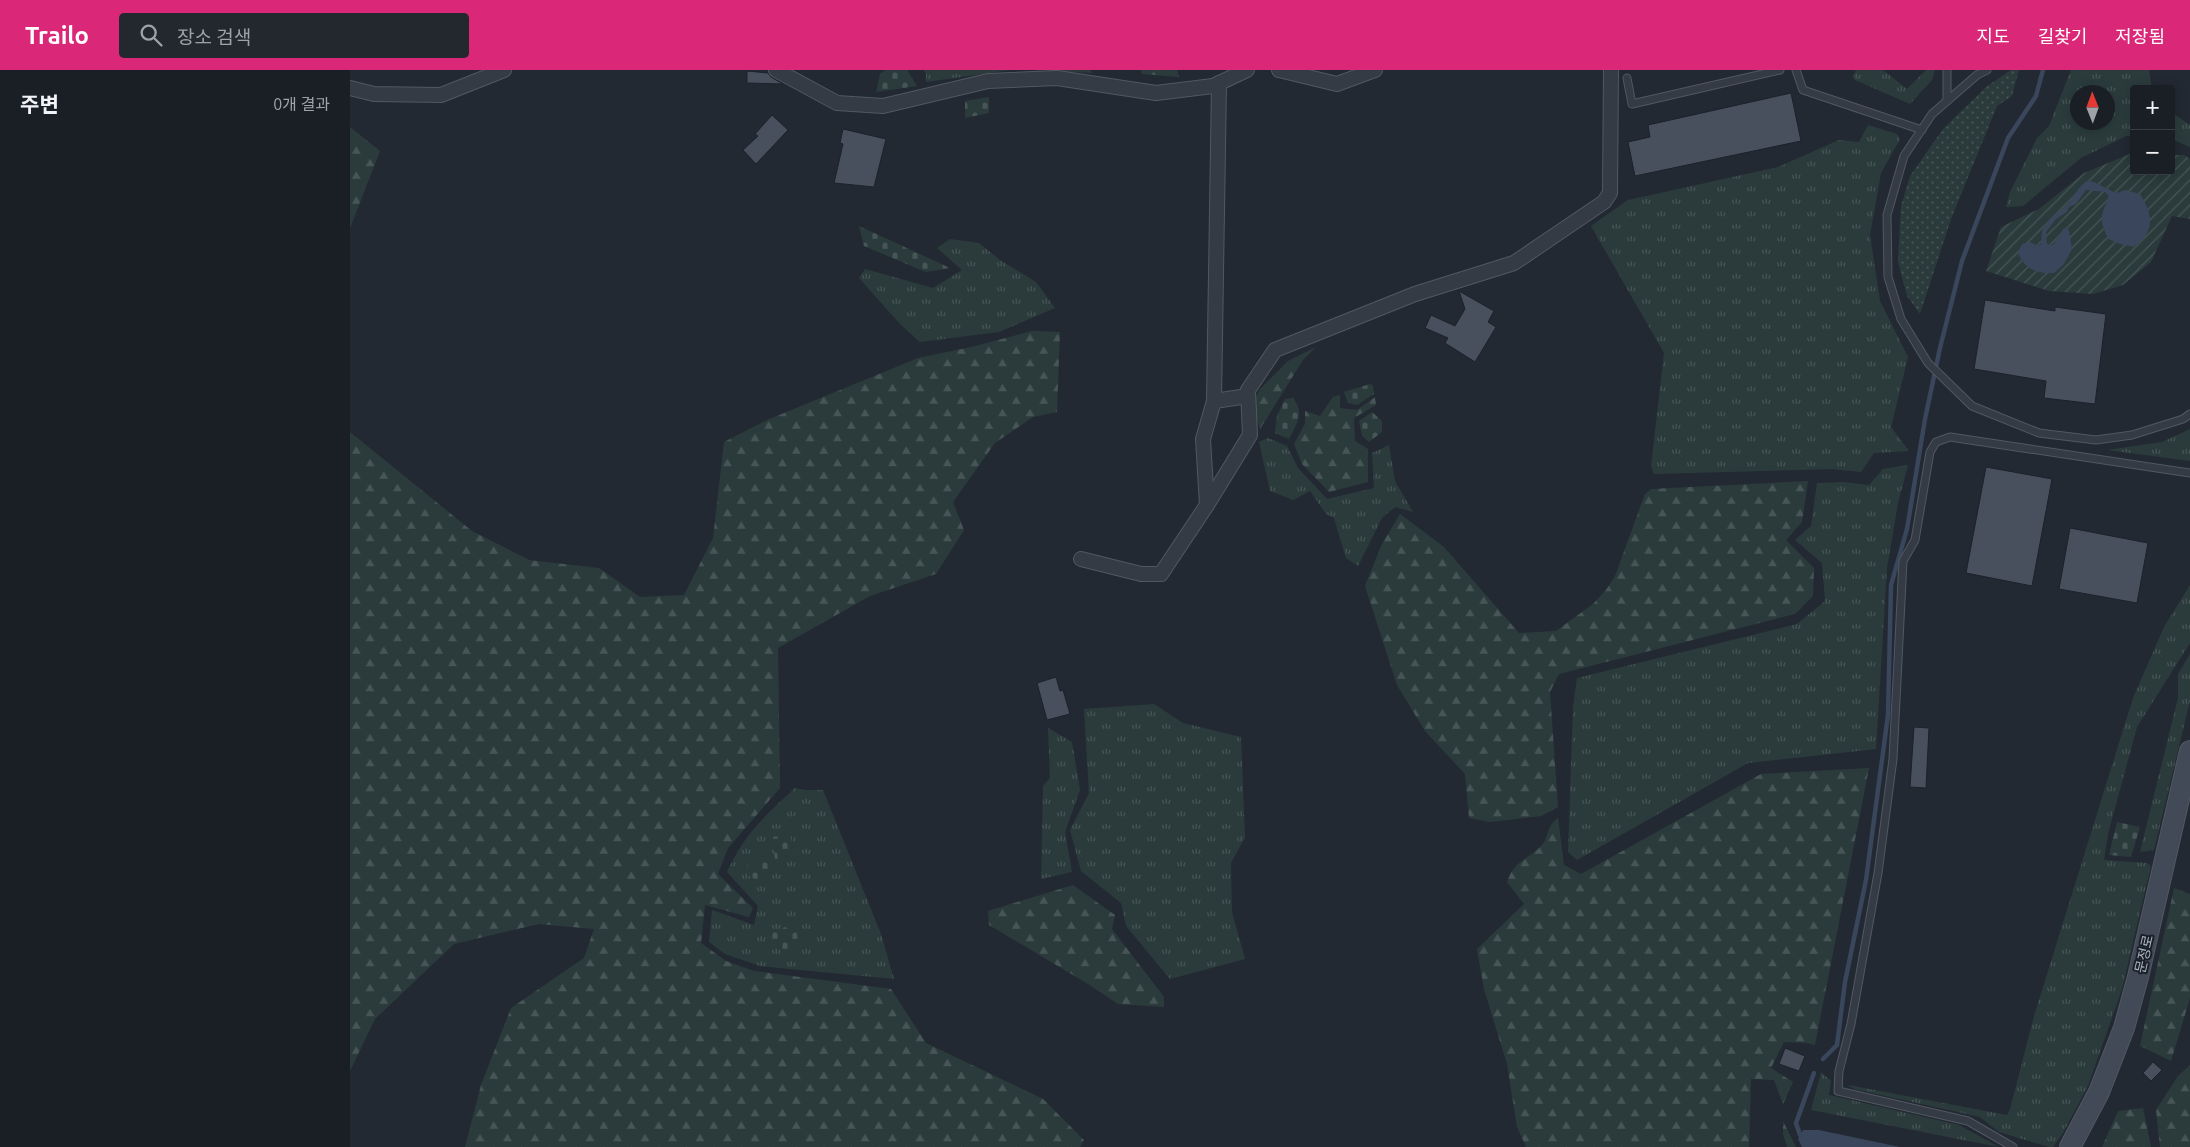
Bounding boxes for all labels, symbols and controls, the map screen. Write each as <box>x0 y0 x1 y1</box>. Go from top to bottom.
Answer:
search box <box>119 13 469 58</box>
icon: search <box>137 21 165 49</box>
text: Trailo <box>25 22 89 49</box>
text: 장소 검색 <box>177 26 251 48</box>
text: 지도 <box>1977 26 2010 46</box>
text: 길찾기 <box>2038 26 2087 46</box>
text: 저장됨 <box>2115 26 2165 46</box>
north arrow <box>2070 85 2115 130</box>
map controls <box>2130 85 2175 175</box>
button: + <box>2130 85 2175 130</box>
text: 주변 <box>20 92 59 116</box>
text: 0개 결과 <box>273 95 330 113</box>
button: − <box>2130 130 2175 175</box>
street label: 문정로 <box>2132 933 2156 975</box>

